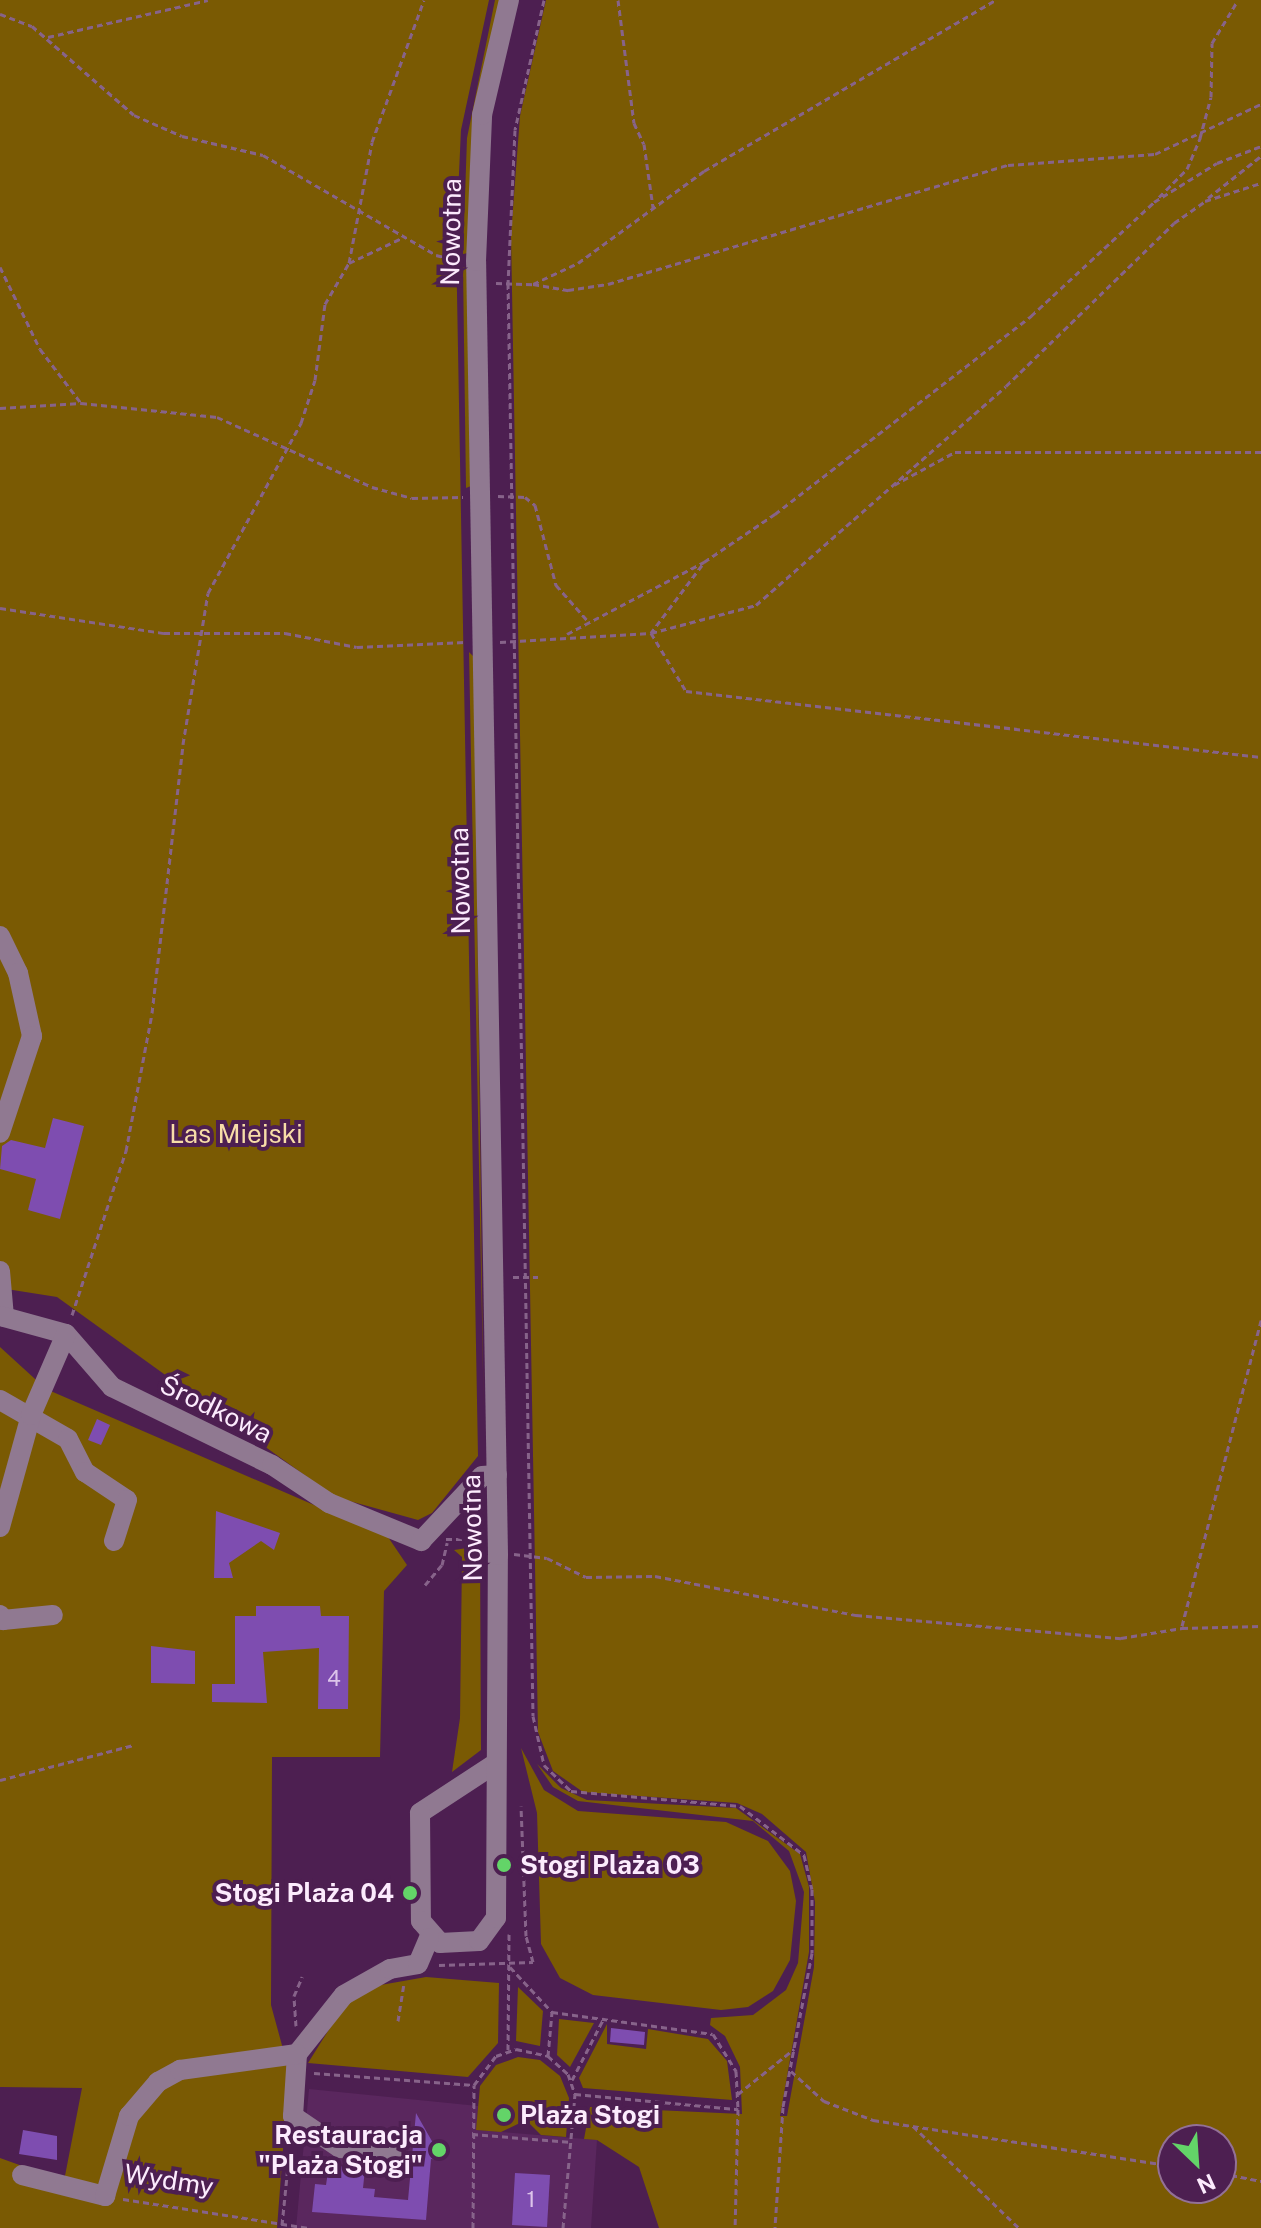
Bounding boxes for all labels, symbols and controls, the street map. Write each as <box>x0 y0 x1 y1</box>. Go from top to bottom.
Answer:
street label: Nowotna <box>434 178 468 286</box>
street label: Nowotna <box>443 827 477 935</box>
park label: Las Miejski <box>169 1118 303 1150</box>
street label: Środkowa <box>155 1369 277 1449</box>
street label: Nowotna <box>455 1474 489 1582</box>
house number: 4 <box>327 1666 341 1692</box>
place label: Stogi Plaża 03 <box>520 1849 700 1881</box>
marker: Stogi Plaża 03 <box>495 1856 513 1874</box>
place label: Stogi Plaża 04 <box>215 1877 394 1909</box>
marker: Stogi Plaża 04 <box>401 1884 419 1902</box>
place label: Plaża Stogi <box>520 2099 660 2131</box>
marker: Plaża Stogi <box>495 2106 513 2124</box>
place label: Restauracja "Plaża Stogi" <box>258 2119 423 2180</box>
north arrow <box>1157 2124 1237 2204</box>
marker: Restauracja "Plaża Stogi" <box>430 2141 448 2159</box>
street label: Wydmy <box>122 2158 216 2202</box>
text: N <box>1193 2169 1220 2199</box>
house number: 1 <box>527 2187 535 2213</box>

